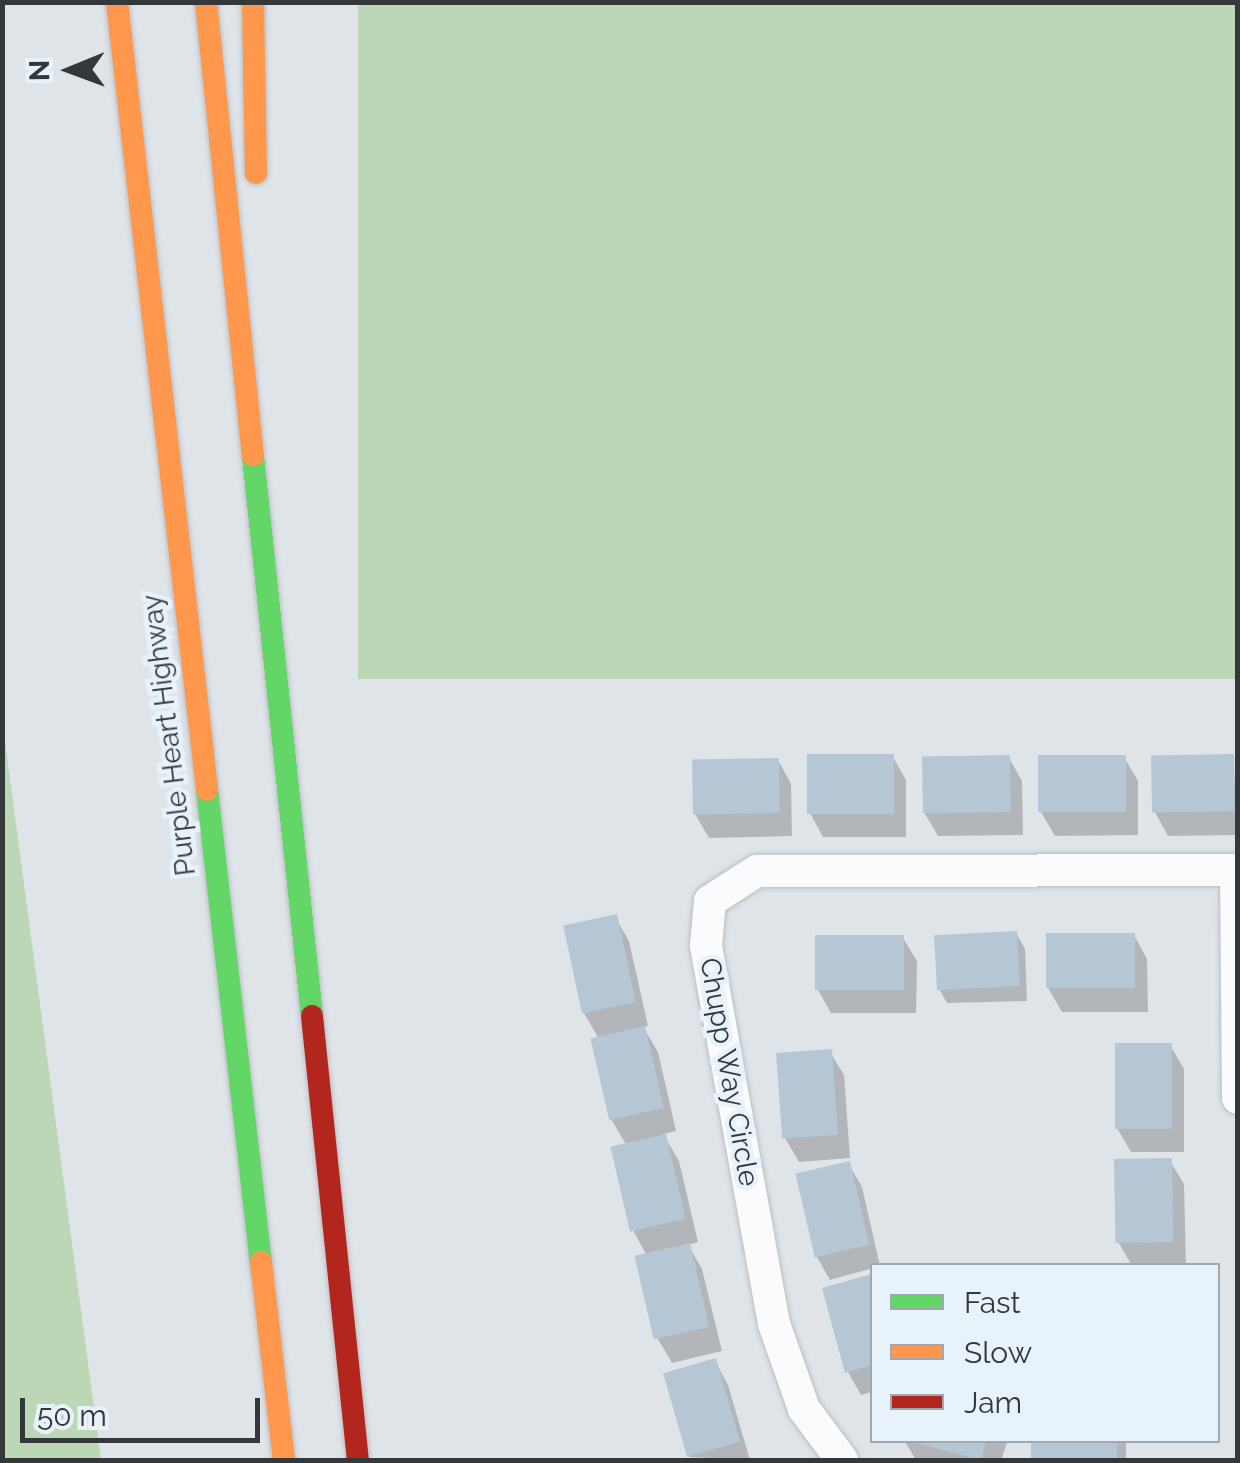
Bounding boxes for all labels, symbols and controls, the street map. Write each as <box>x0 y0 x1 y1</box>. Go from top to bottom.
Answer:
north arrow <box>20 20 120 120</box>
text: N <box>23 60 56 82</box>
street label: Purple Heart Highway <box>135 592 203 878</box>
street label: Chupp Way Circle <box>692 954 766 1190</box>
legend <box>870 1263 1220 1443</box>
text: Fast <box>964 1285 1021 1320</box>
text: Slow <box>964 1335 1032 1370</box>
scale bar <box>25 1378 265 1440</box>
text: Jam <box>964 1385 1022 1420</box>
text: 50 m <box>37 1398 107 1433</box>

